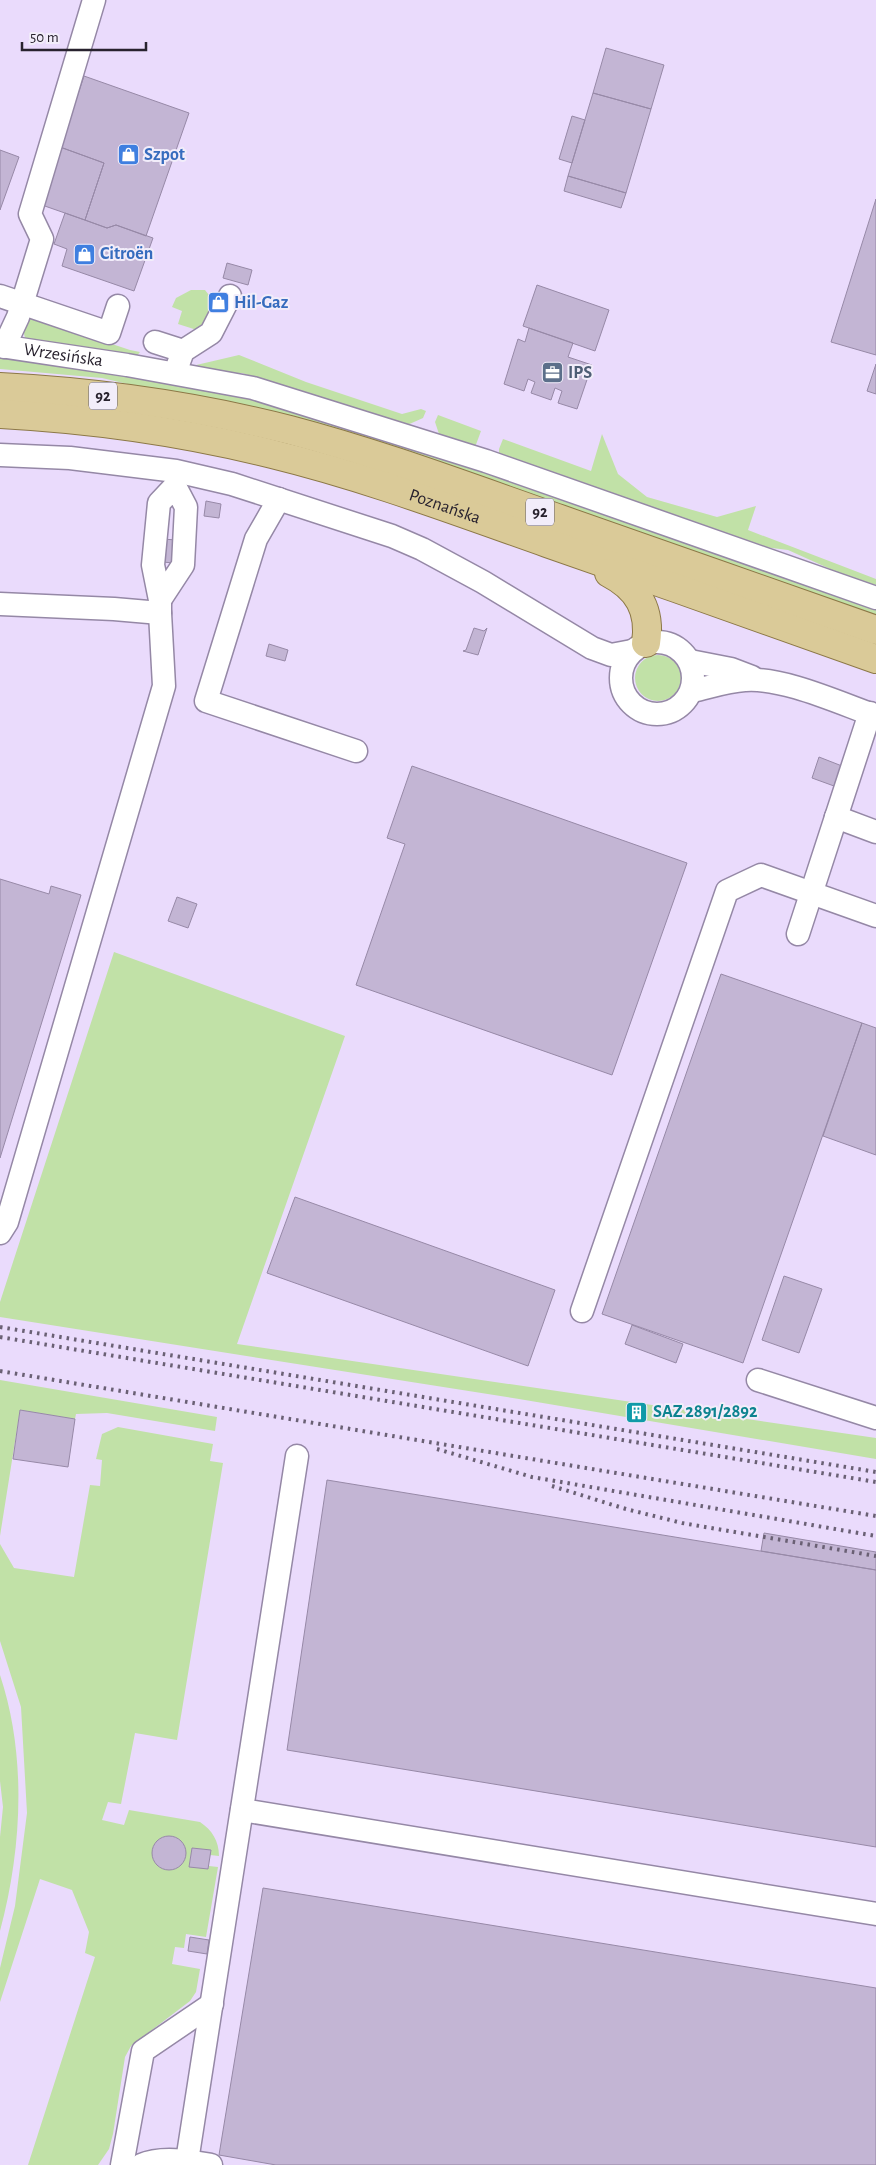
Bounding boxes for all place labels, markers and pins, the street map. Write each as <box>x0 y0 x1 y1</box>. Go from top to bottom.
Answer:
shop icon: Szpot <box>116 143 140 167</box>
place label: Szpot <box>144 146 185 164</box>
shop icon: Citroën <box>72 242 96 266</box>
place label: Citroën <box>100 245 153 263</box>
shop icon: Hil-Gaz <box>206 291 230 315</box>
place label: Hil-Gaz <box>234 294 289 312</box>
office icon: IPS <box>540 361 564 385</box>
place label: IPS <box>568 364 592 382</box>
building icon: SAZ 2891/2892 <box>625 1400 649 1424</box>
place label: SAZ 2891/2892 <box>653 1403 758 1421</box>

